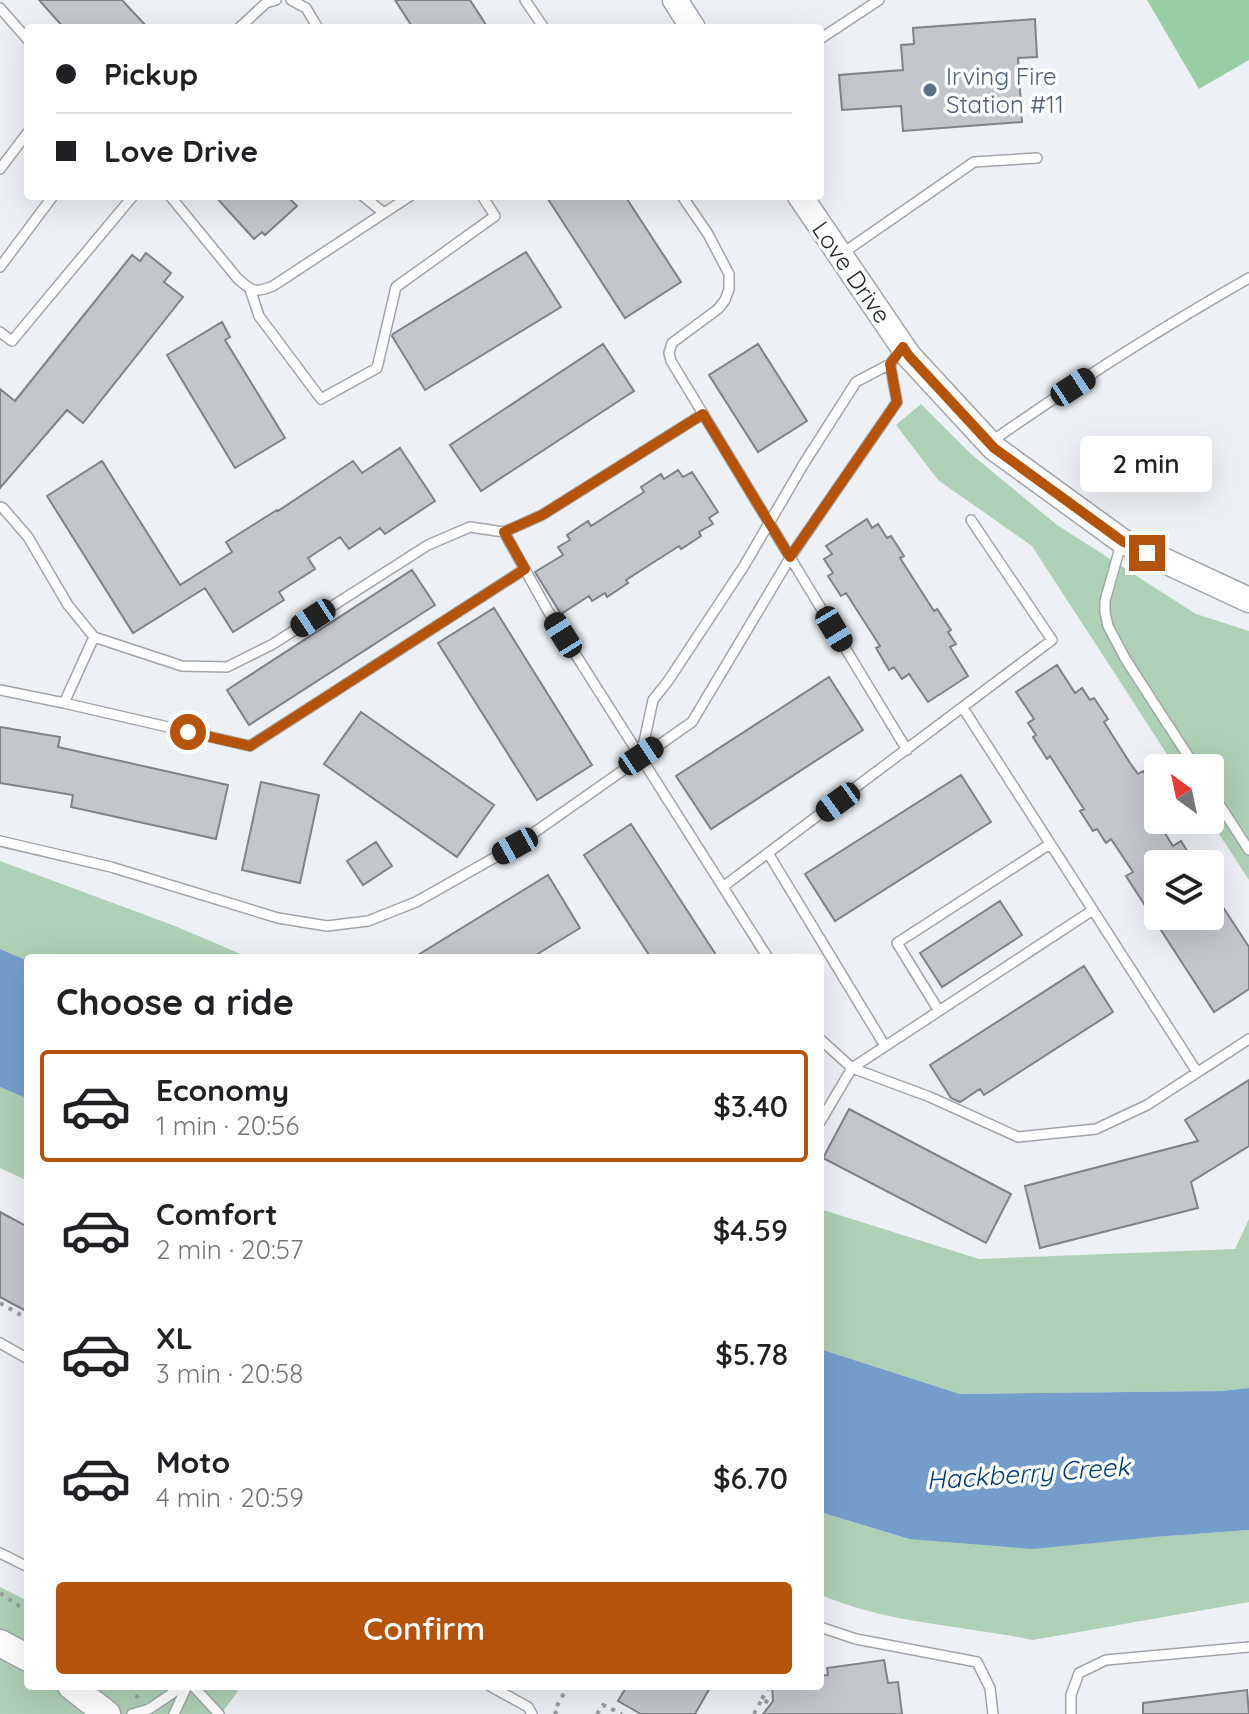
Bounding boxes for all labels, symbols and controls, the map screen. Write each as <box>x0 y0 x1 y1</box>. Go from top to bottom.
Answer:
text: Pickup <box>104 55 198 93</box>
place label: Irving Fire Station #11 <box>946 61 1064 119</box>
marker: Irving Fire Station #11 <box>921 81 939 99</box>
text: Love Drive <box>104 132 258 170</box>
street label: Love Drive <box>806 215 898 329</box>
car <box>1046 364 1100 410</box>
callout: 2 min <box>1081 437 1213 493</box>
text: 2 min <box>1112 447 1180 480</box>
route end <box>1129 535 1165 571</box>
car <box>286 595 340 641</box>
car <box>811 602 857 656</box>
car <box>540 608 586 662</box>
route start <box>170 714 206 750</box>
car <box>614 733 668 779</box>
north arrow <box>1144 754 1224 834</box>
map controls <box>1144 754 1224 930</box>
car <box>812 778 864 826</box>
car <box>488 824 542 868</box>
button: layers <box>1144 850 1224 930</box>
text: Choose a ride <box>56 979 294 1024</box>
icon: car <box>60 1070 132 1142</box>
text: Economy <box>156 1071 289 1109</box>
text: $3.40 <box>713 1087 788 1125</box>
text: 1 min · 20:56 <box>156 1109 299 1142</box>
icon: car <box>60 1194 132 1266</box>
text: Comfort <box>156 1195 277 1233</box>
text: $4.59 <box>713 1211 788 1249</box>
text: 2 min · 20:57 <box>156 1233 303 1266</box>
icon: car <box>60 1318 132 1390</box>
text: XL <box>156 1319 193 1357</box>
text: $5.78 <box>715 1335 788 1373</box>
text: 3 min · 20:58 <box>156 1357 303 1390</box>
icon: car <box>60 1442 132 1514</box>
text: Moto <box>156 1443 230 1481</box>
water label: Hackberry Creek <box>925 1449 1133 1497</box>
text: $6.70 <box>713 1459 788 1497</box>
text: 4 min · 20:59 <box>156 1481 304 1514</box>
button: Confirm <box>56 1582 792 1674</box>

